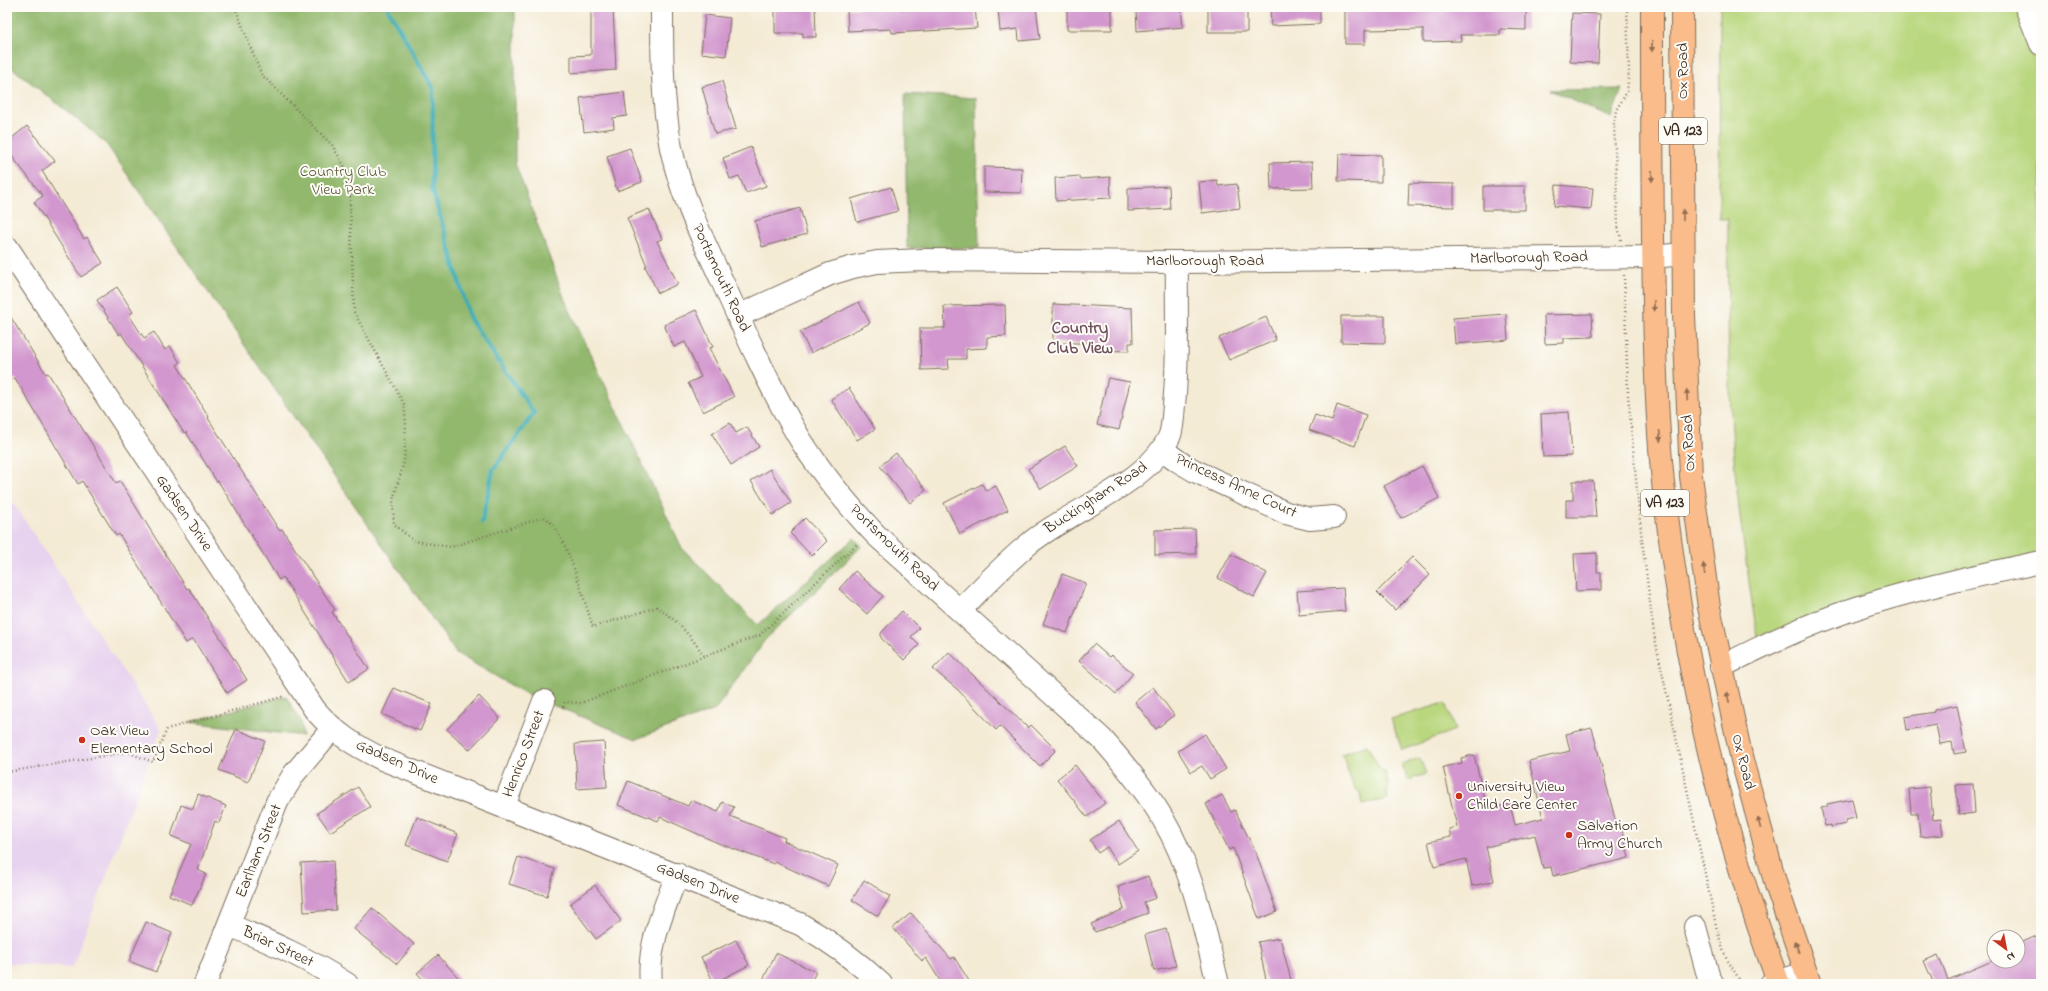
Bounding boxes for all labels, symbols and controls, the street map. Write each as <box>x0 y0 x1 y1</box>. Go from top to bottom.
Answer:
one-way arrow <box>1649 40 1655 53</box>
street label: Ox Road <box>1671 43 1695 99</box>
road number: VA 123 <box>1659 118 1707 144</box>
park label: Country Club View Park <box>300 160 387 202</box>
one-way arrow <box>1649 170 1655 183</box>
one-way arrow <box>1680 208 1686 221</box>
street label: Portsmouth Road <box>685 220 757 336</box>
street label: Marlborough Road <box>1470 245 1588 271</box>
street label: Marlborough Road <box>1146 249 1264 273</box>
one-way arrow <box>1651 300 1657 313</box>
district label: Country Club View <box>1047 316 1113 361</box>
one-way arrow <box>1684 388 1690 401</box>
street label: Ox Road <box>1676 414 1702 472</box>
one-way arrow <box>1657 430 1664 442</box>
street label: Princess Anne Court <box>1171 447 1301 525</box>
street label: Buckingham Road <box>1039 456 1152 541</box>
street label: Gadsen Drive <box>149 470 219 557</box>
road number: VA 123 <box>1641 490 1689 516</box>
street label: Portsmouth Road <box>844 499 944 597</box>
one-way arrow <box>1701 563 1707 575</box>
one-way arrow <box>1724 691 1730 703</box>
street label: Henrico Street <box>496 706 552 801</box>
place label: Oak View Elementary School <box>90 719 213 761</box>
street label: Ox Road <box>1725 732 1761 792</box>
street label: Gadsen Drive <box>352 733 443 791</box>
marker: Oak View Elementary School <box>77 735 87 745</box>
place label: University View Child Care Center <box>1467 775 1577 817</box>
marker: University View Child Care Center <box>1454 791 1464 801</box>
street label: Earlham Street <box>229 800 289 901</box>
place label: Salvation Army Church <box>1577 814 1662 856</box>
one-way arrow <box>1756 817 1762 829</box>
marker: Salvation Army Church <box>1564 830 1574 840</box>
street label: Gadsen Drive <box>653 855 744 911</box>
street label: Briar Street <box>237 920 318 974</box>
north arrow <box>1986 929 2026 969</box>
one-way arrow <box>1794 941 1800 953</box>
text: N <box>2003 948 2018 965</box>

